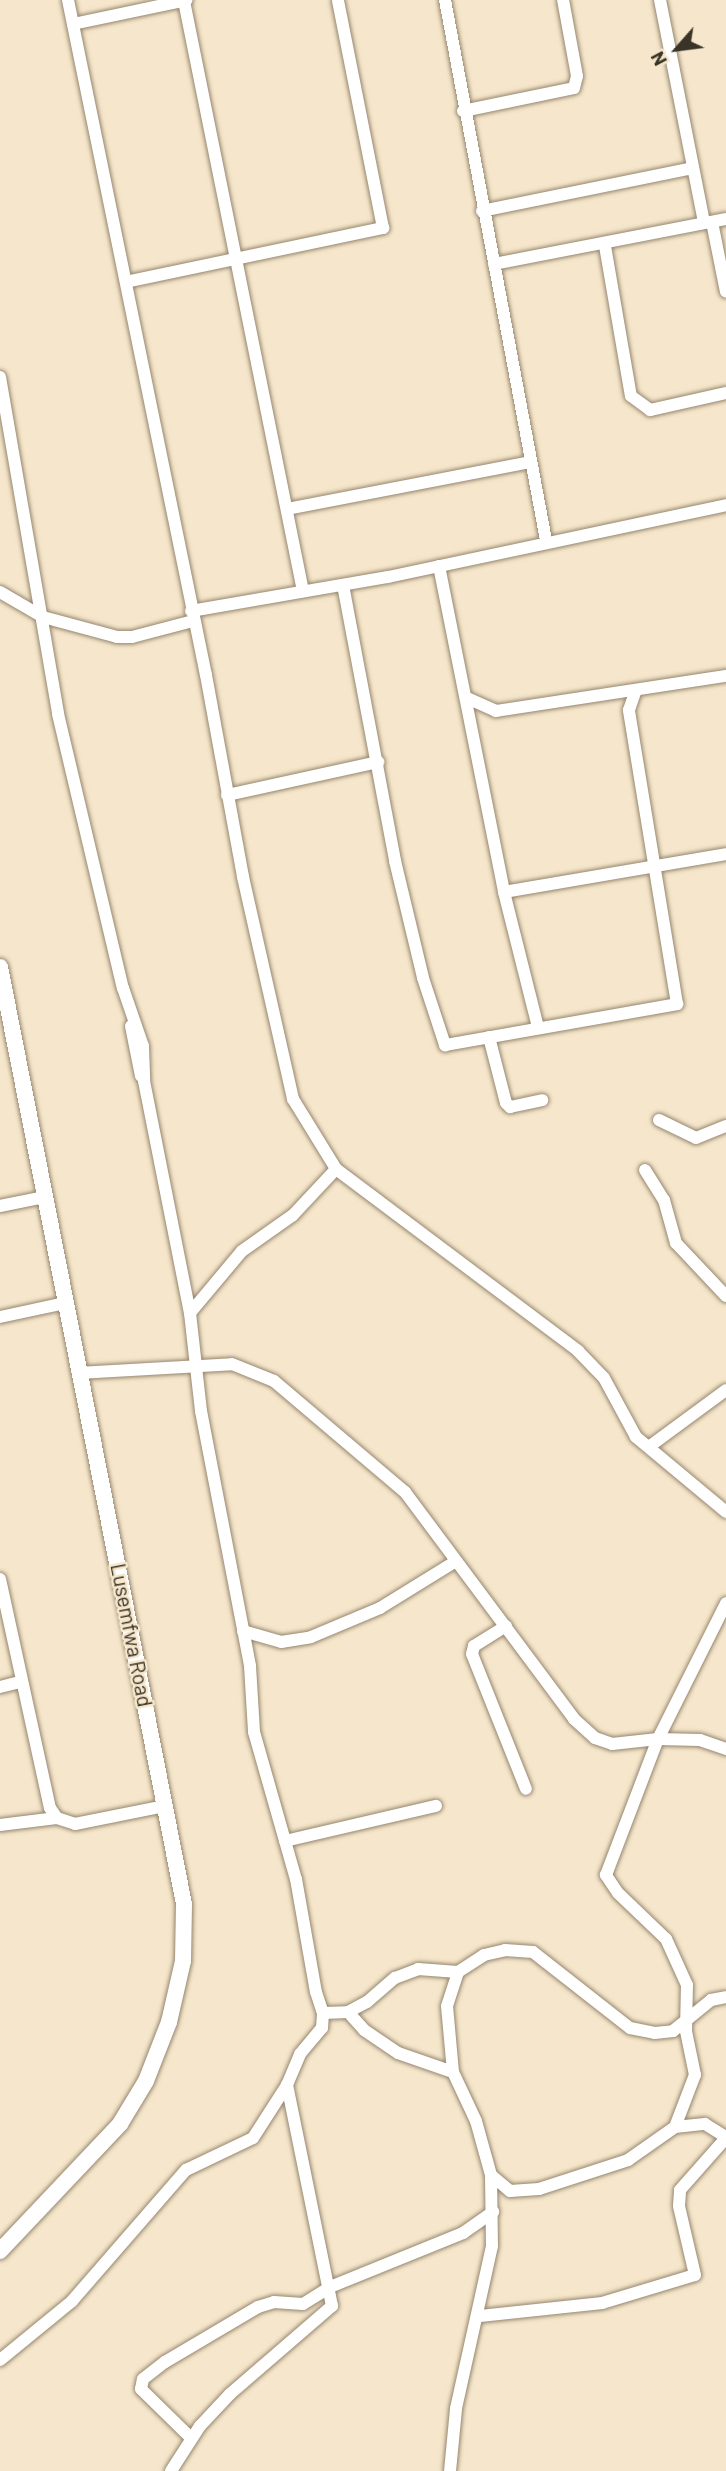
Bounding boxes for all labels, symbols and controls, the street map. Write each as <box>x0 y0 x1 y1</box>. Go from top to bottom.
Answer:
north arrow <box>642 14 712 84</box>
text: N <box>645 48 671 70</box>
street label: Lusemfwa Road <box>106 1561 158 1709</box>

